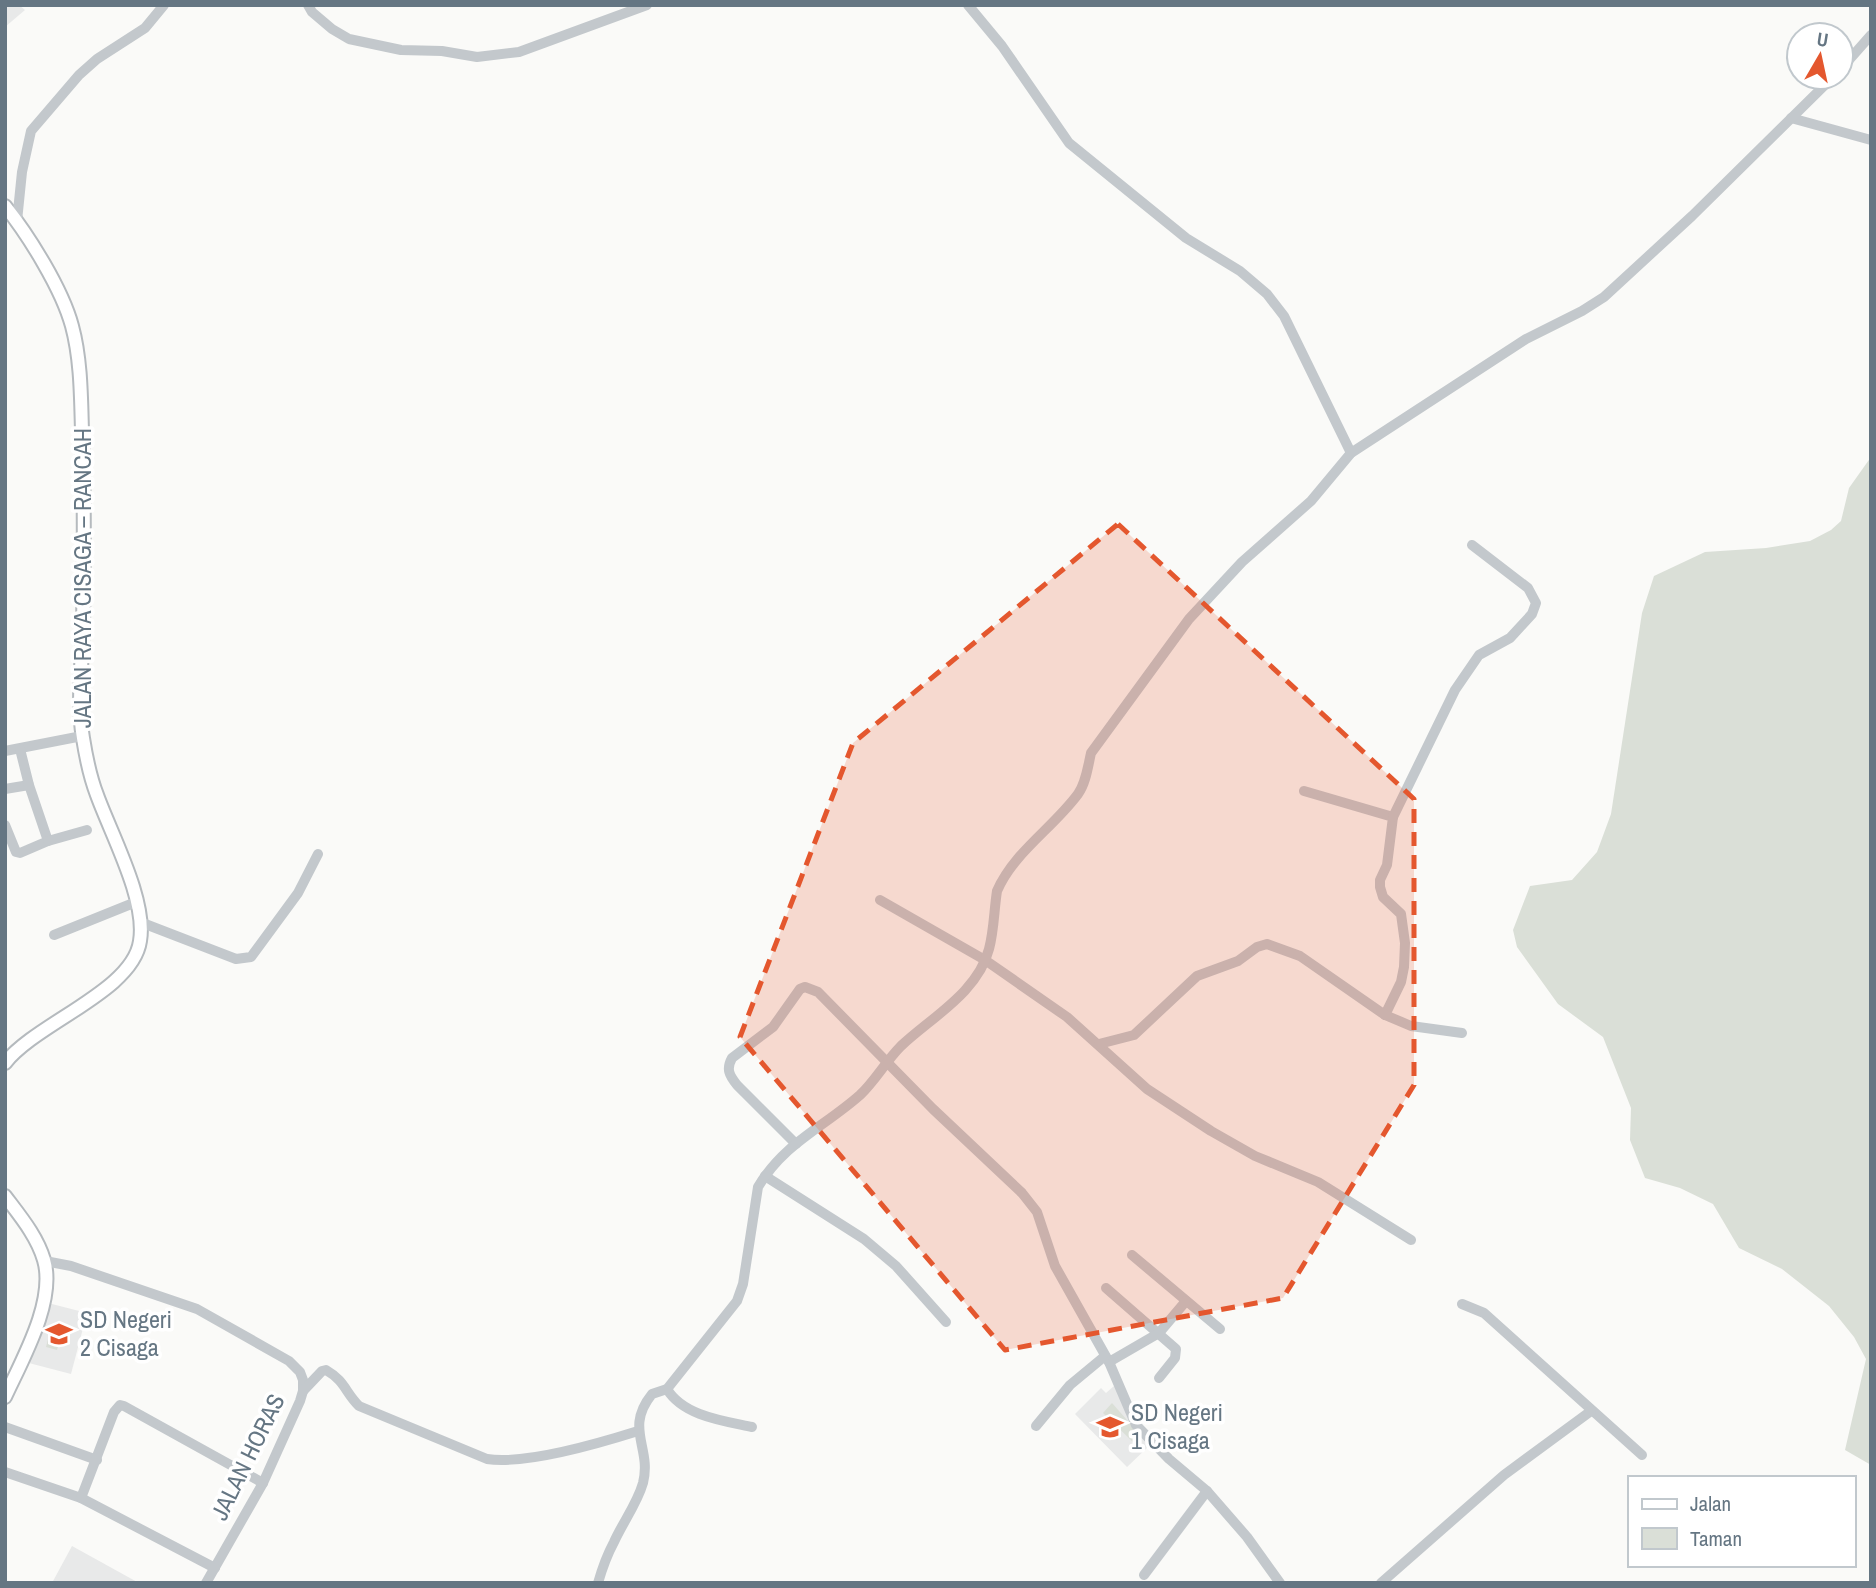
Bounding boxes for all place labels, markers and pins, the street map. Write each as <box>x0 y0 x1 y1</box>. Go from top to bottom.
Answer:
place label: SD Negeri 2 Cisaga <box>80 1303 172 1363</box>
school or university icon: SD Negeri 2 Cisaga <box>44 1319 74 1349</box>
place label: SD Negeri 1 Cisaga <box>1131 1396 1223 1456</box>
school or university icon: SD Negeri 1 Cisaga <box>1095 1412 1125 1442</box>

